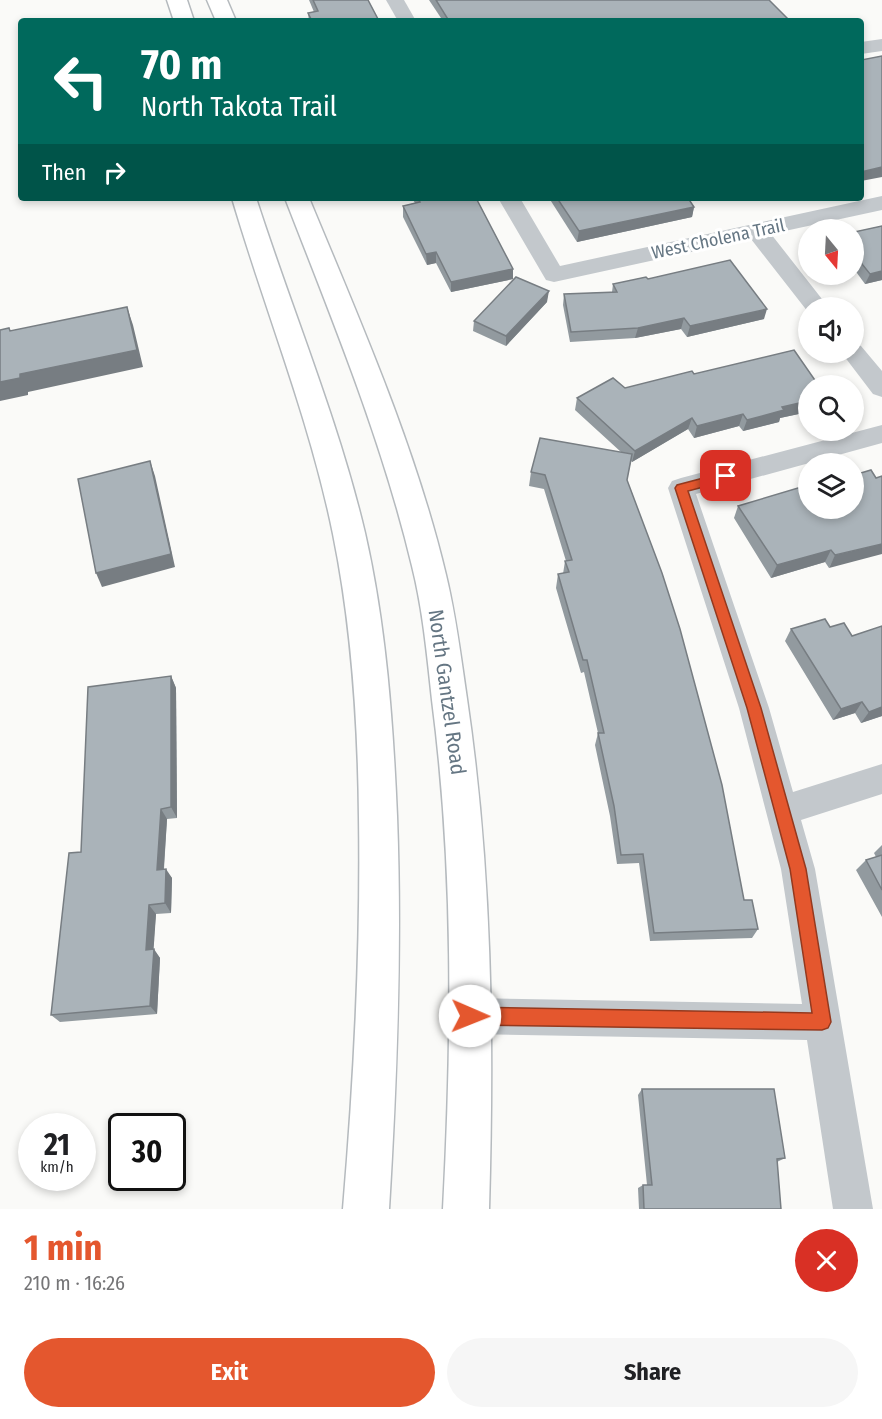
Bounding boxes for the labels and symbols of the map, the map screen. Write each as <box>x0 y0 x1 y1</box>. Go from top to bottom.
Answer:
street label: West Cholena Trail <box>649 214 787 264</box>
north arrow <box>798 219 864 285</box>
pin <box>700 450 751 501</box>
street label: North Gantzel Road <box>423 608 471 776</box>
position arrow <box>438 984 502 1048</box>
speed limit sign: 30 <box>108 1113 186 1191</box>

